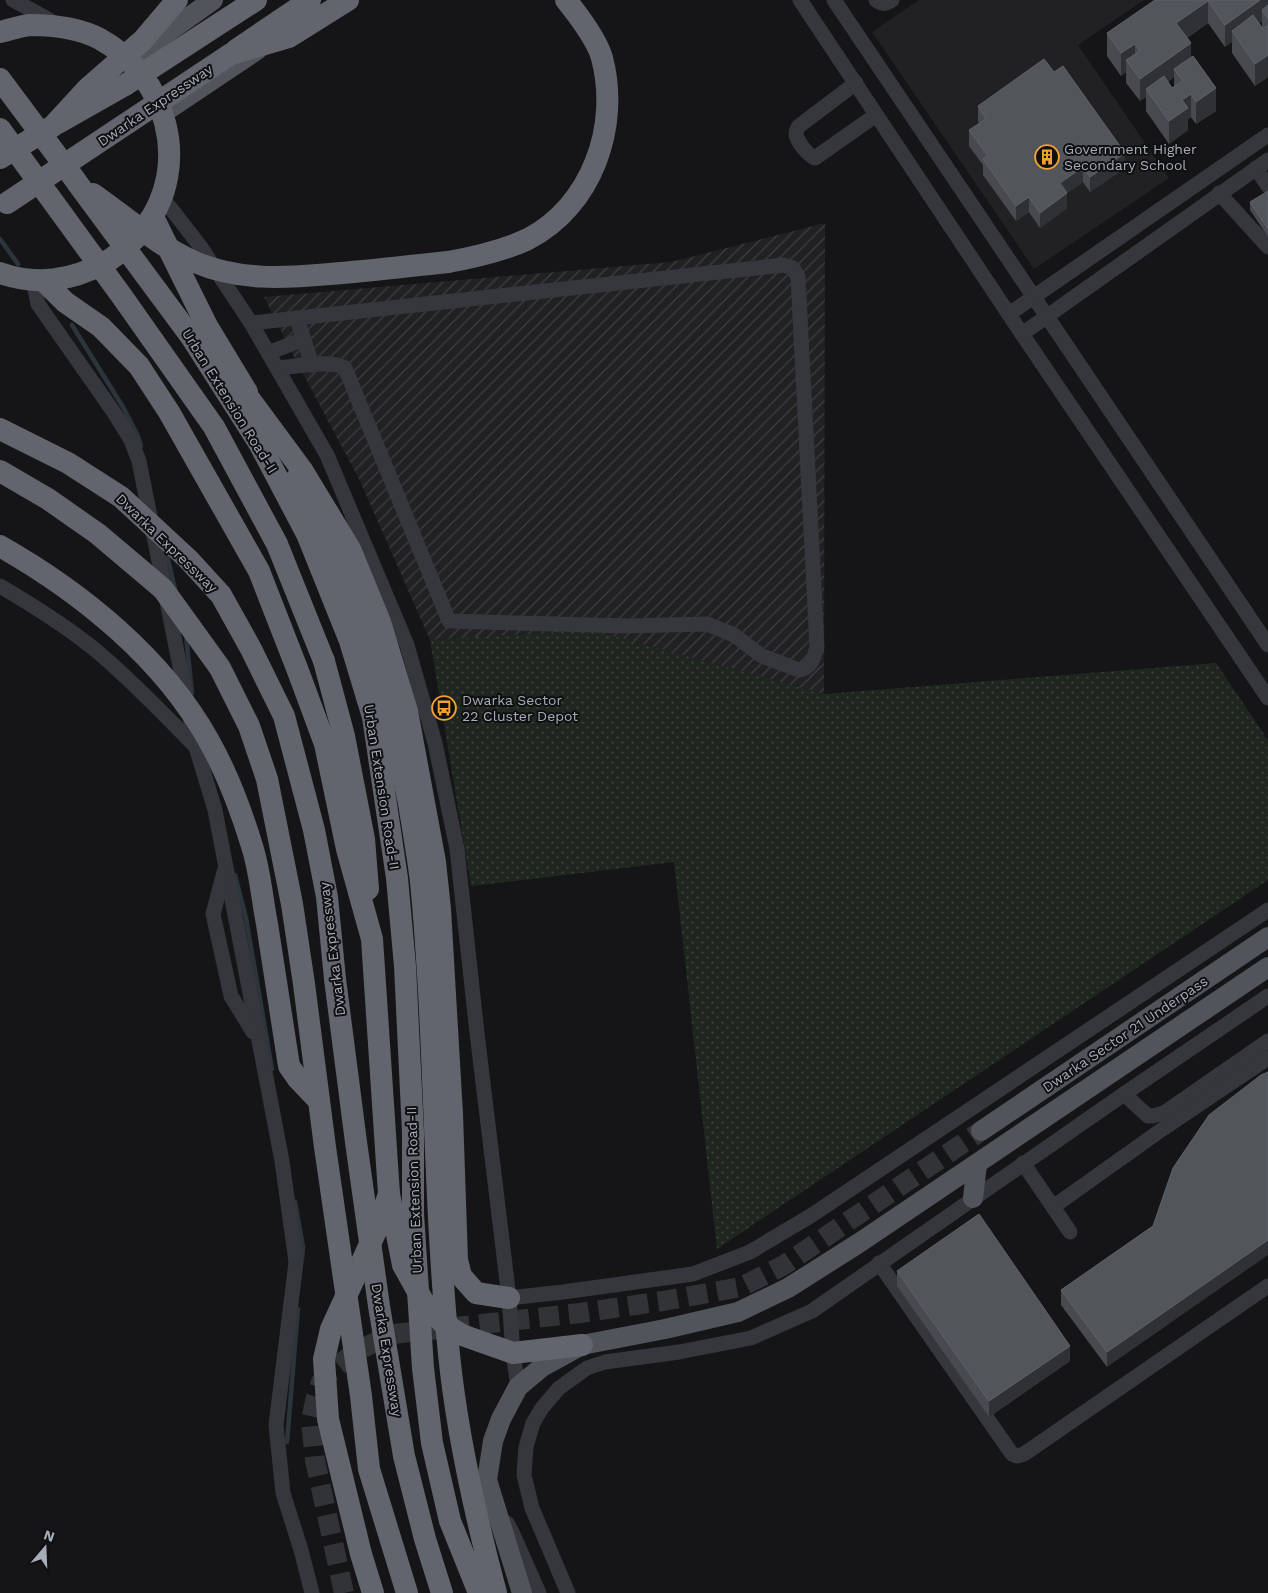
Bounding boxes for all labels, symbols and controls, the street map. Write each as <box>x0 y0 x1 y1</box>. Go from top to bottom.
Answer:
street label: Dwarka Expressway <box>95 60 216 149</box>
place label: Government Higher Secondary School <box>1064 141 1197 173</box>
building icon: Government Higher Secondary School <box>1034 144 1060 170</box>
street label: Urban Extension Road-II <box>179 326 281 476</box>
street label: Dwarka Expressway <box>113 490 222 596</box>
place label: Dwarka Sector 22 Cluster Depot <box>462 692 578 724</box>
bus stop icon: Dwarka Sector 22 Cluster Depot <box>431 695 457 721</box>
street label: Urban Extension Road-II <box>361 703 403 871</box>
street label: Dwarka Expressway <box>316 880 348 1017</box>
street label: Dwarka Sector 21 Underpass <box>1039 973 1211 1095</box>
street label: Urban Extension Road-II <box>403 1106 425 1274</box>
street label: Dwarka Expressway <box>369 1282 406 1419</box>
north arrow <box>20 1523 70 1573</box>
text: N <box>42 1526 57 1545</box>

